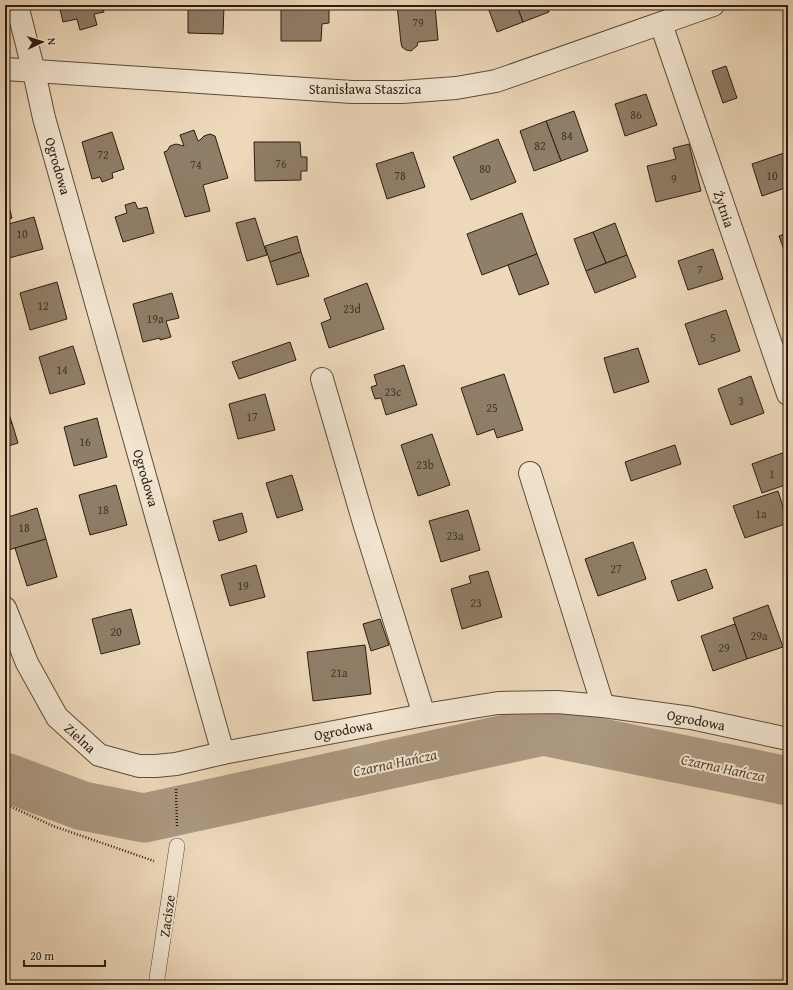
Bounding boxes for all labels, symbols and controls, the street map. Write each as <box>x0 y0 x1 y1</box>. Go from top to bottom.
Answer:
house number: 79 <box>412 14 424 31</box>
north arrow <box>22 22 62 62</box>
text: N <box>44 37 60 46</box>
street label: Stanisława Staszica <box>309 79 422 99</box>
house number: 86 <box>630 106 642 123</box>
house number: 84 <box>561 127 573 144</box>
street label: Ogrodowa <box>40 135 76 197</box>
house number: 82 <box>534 137 546 154</box>
house number: 72 <box>97 146 109 163</box>
house number: 76 <box>275 155 287 172</box>
house number: 74 <box>190 156 202 173</box>
house number: 80 <box>479 160 491 177</box>
house number: 78 <box>394 167 406 184</box>
house number: 10 <box>766 167 778 184</box>
house number: 9 <box>671 170 677 187</box>
street label: Żytnia <box>708 188 740 230</box>
house number: 10 <box>16 225 28 242</box>
house number: 7 <box>697 261 703 278</box>
house number: 12 <box>37 297 49 314</box>
house number: 23d <box>343 300 362 317</box>
house number: 19a <box>146 310 164 327</box>
house number: 5 <box>710 329 716 346</box>
house number: 14 <box>56 361 68 378</box>
house number: 23c <box>385 383 402 400</box>
house number: 3 <box>738 392 744 409</box>
house number: 25 <box>486 399 498 416</box>
house number: 17 <box>246 408 258 425</box>
house number: 16 <box>79 433 91 450</box>
street label: Ogrodowa <box>128 447 164 509</box>
house number: 23b <box>416 456 434 473</box>
house number: 1 <box>769 465 775 482</box>
house number: 18 <box>97 501 109 518</box>
house number: 1a <box>755 505 767 522</box>
house number: 18 <box>18 519 30 536</box>
house number: 23a <box>446 527 464 544</box>
house number: 27 <box>610 560 622 577</box>
house number: 19 <box>237 577 249 594</box>
house number: 23 <box>470 594 482 611</box>
house number: 20 <box>110 623 122 640</box>
house number: 29a <box>750 627 768 644</box>
house number: 29 <box>718 639 730 656</box>
house number: 21a <box>330 664 348 681</box>
street label: Ogrodowa <box>665 705 727 736</box>
street label: Ogrodowa <box>312 714 374 745</box>
street label: Zielna <box>60 718 100 758</box>
water label: Czarna Hańcza <box>351 743 439 782</box>
water label: Czarna Hańcza <box>679 748 767 787</box>
street label: Zacisze <box>154 893 180 938</box>
scale bar <box>24 942 105 968</box>
text: 20 m <box>30 947 54 964</box>

